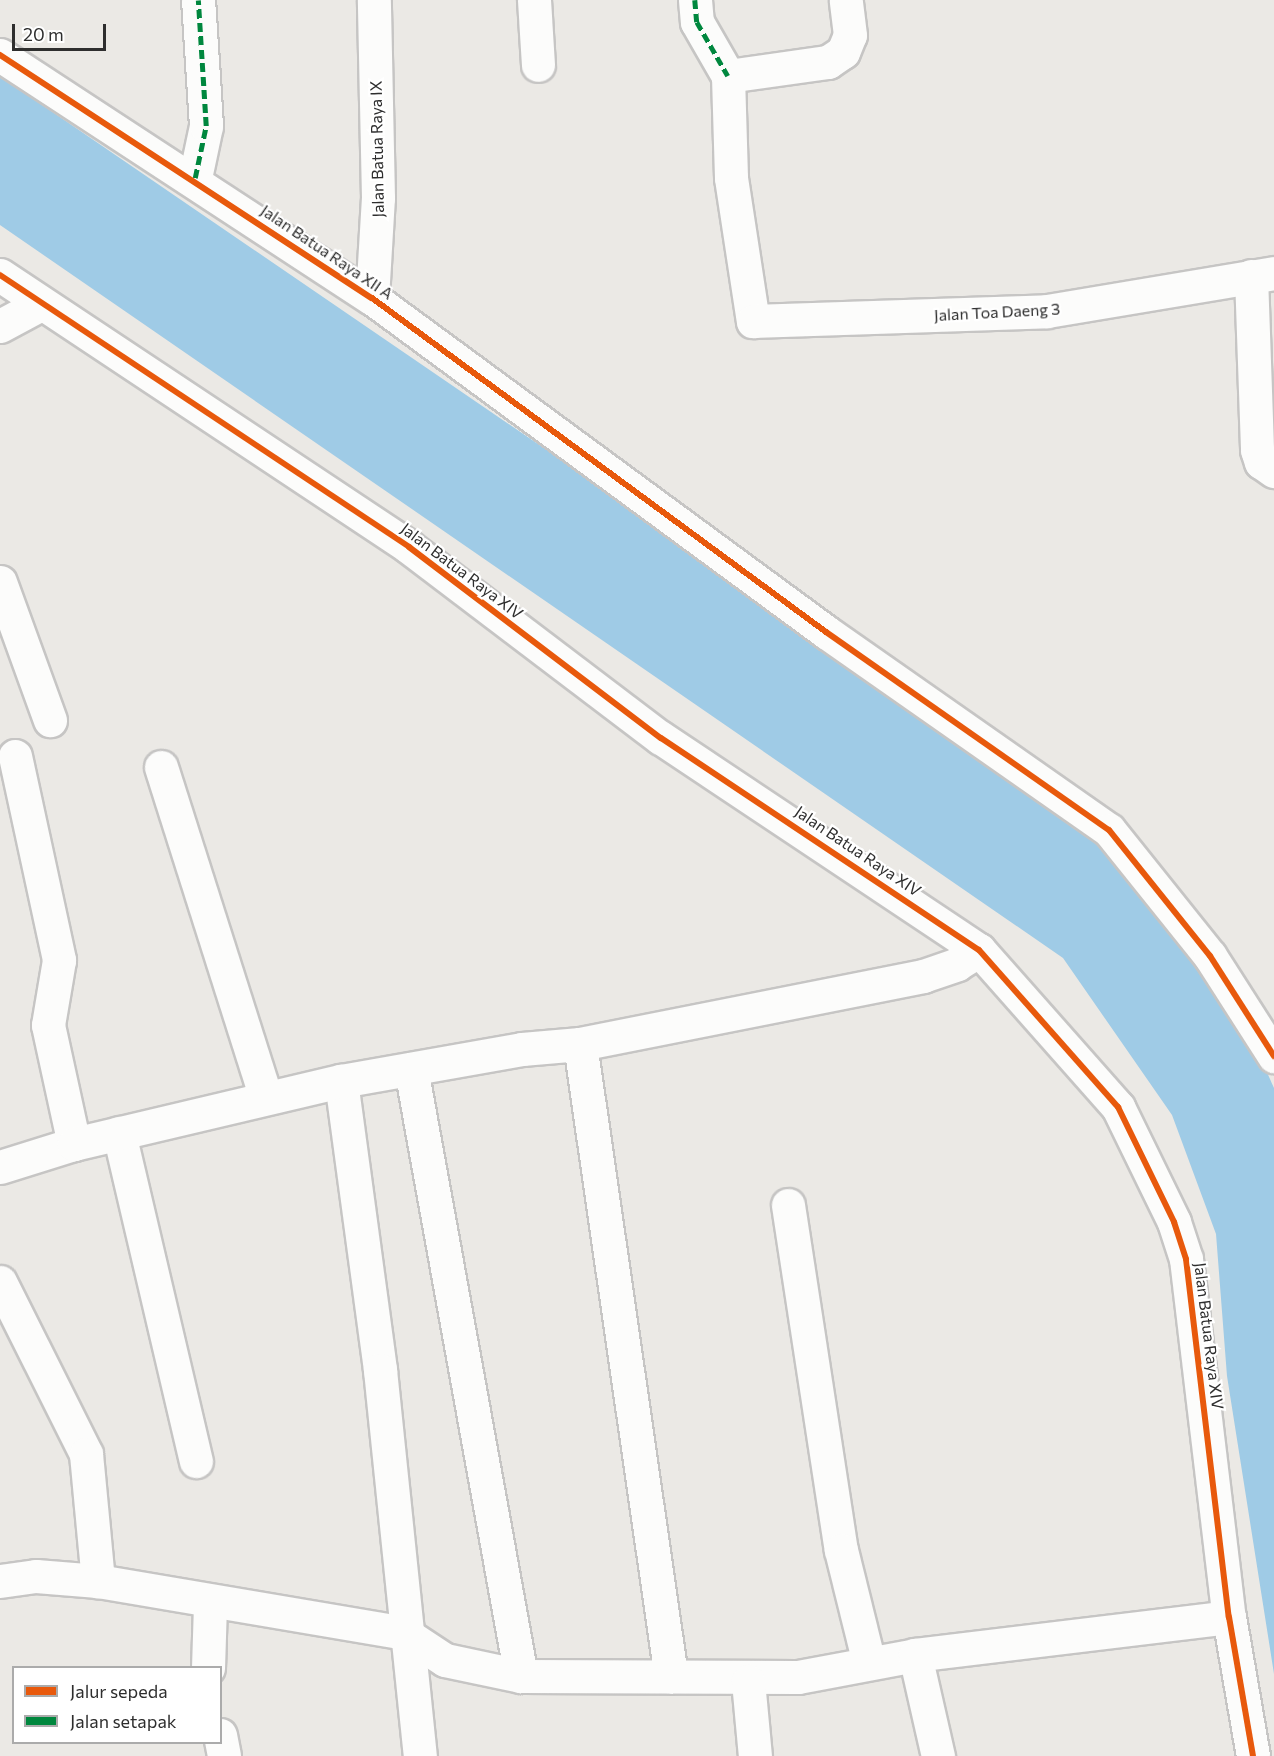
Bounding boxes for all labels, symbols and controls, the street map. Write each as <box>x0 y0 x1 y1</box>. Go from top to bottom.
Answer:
scale bar <box>15 12 110 50</box>
text: 20 m <box>23 23 64 45</box>
street label: Jalan Batua Raya IX <box>366 80 388 218</box>
street label: Jalan Batua Raya XII A <box>257 201 397 303</box>
street label: Jalan Toa Daeng 3 <box>933 299 1061 325</box>
street label: Jalan Batua Raya XIV <box>397 519 527 623</box>
street label: Jalan Batua Raya XIV <box>791 802 925 900</box>
street label: Jalan Batua Raya XIV <box>1190 1261 1228 1411</box>
legend <box>12 1666 222 1744</box>
text: Jalur sepeda <box>70 1680 168 1702</box>
text: Jalan setapak <box>70 1710 177 1732</box>

